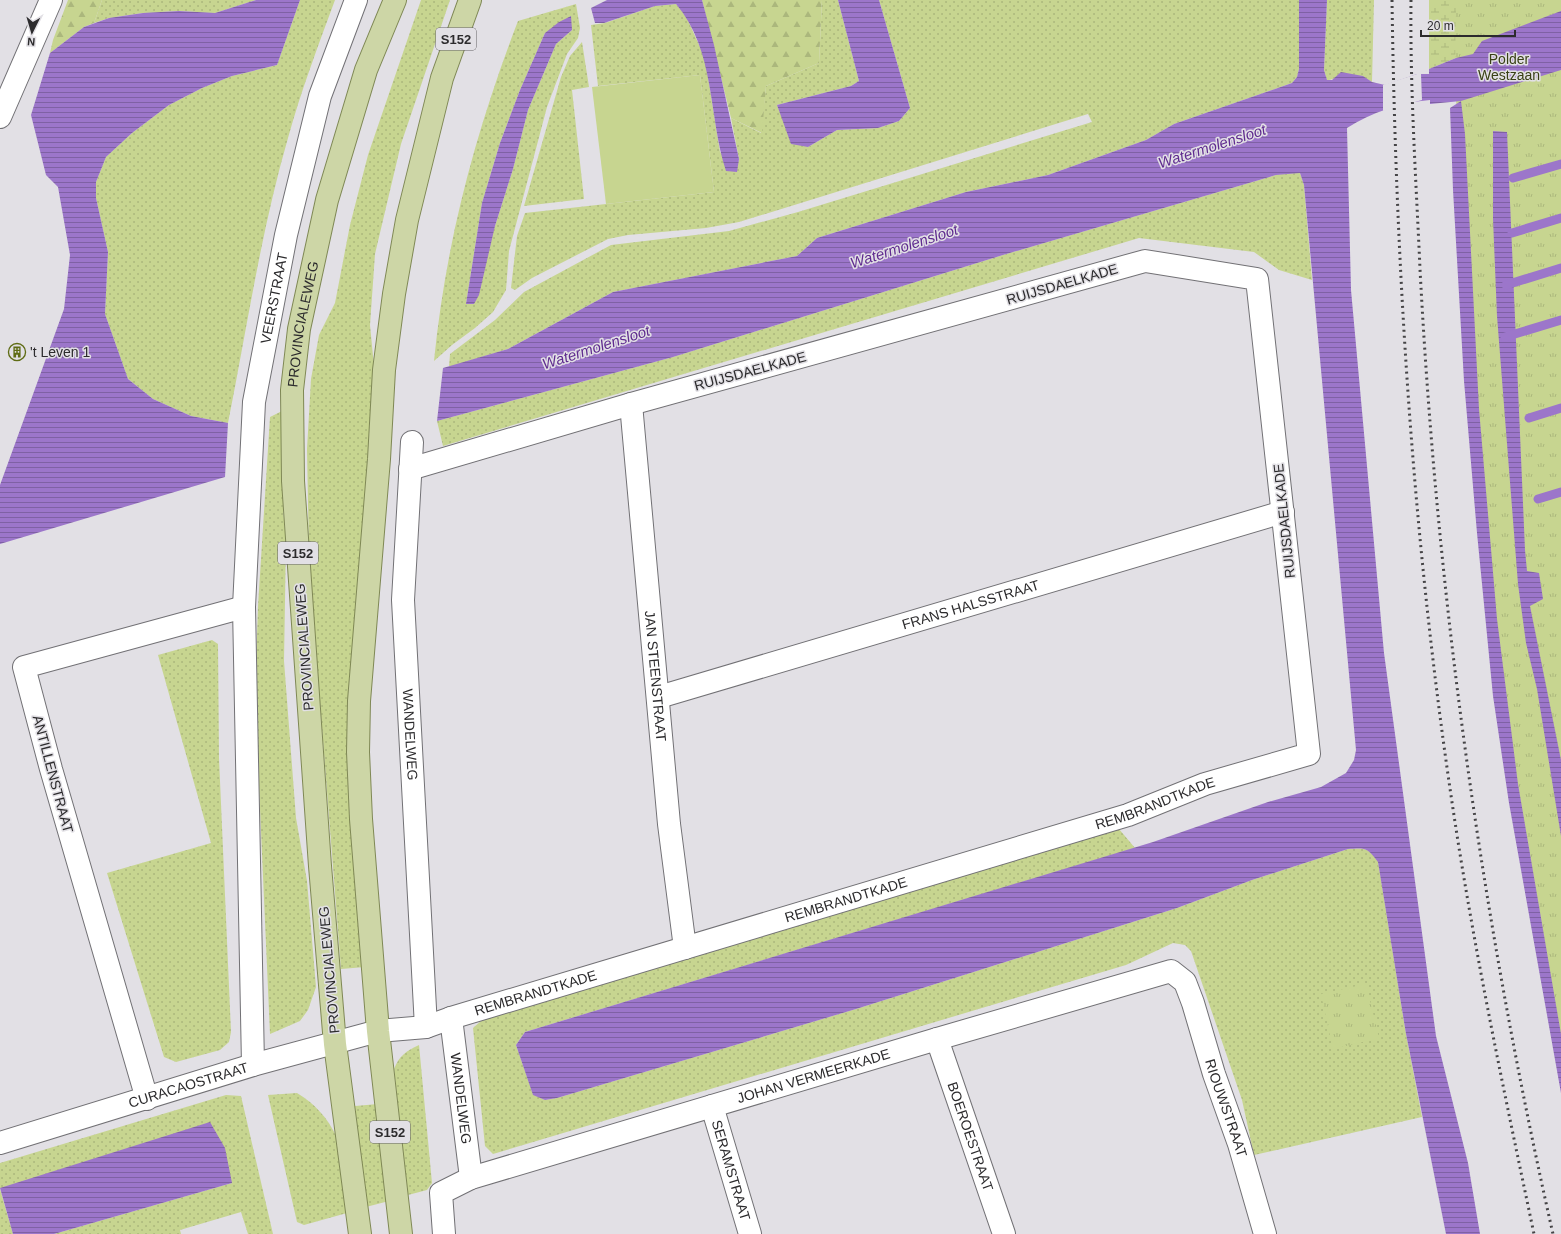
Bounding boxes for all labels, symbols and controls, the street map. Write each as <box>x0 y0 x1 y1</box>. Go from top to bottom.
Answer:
north arrow <box>12 12 52 52</box>
scale bar <box>1421 12 1515 38</box>
text: 20 m <box>1427 19 1454 33</box>
road number: S152 <box>436 28 476 50</box>
text: N <box>27 36 36 48</box>
park label: Polder Westzaan <box>1478 51 1540 83</box>
water label: Watermolensloot <box>1156 120 1269 171</box>
water label: Watermolensloot <box>848 220 961 271</box>
street label: VEERSTRAAT <box>257 251 291 345</box>
street label: PROVINCIALEWEG <box>284 260 321 388</box>
street label: RUIJSDAELKADE <box>1004 260 1120 308</box>
water label: Watermolensloot <box>540 321 653 372</box>
building icon: 't Leven 1 <box>7 342 27 362</box>
place label: 't Leven 1 <box>30 344 90 360</box>
street label: RUIJSDAELKADE <box>692 348 808 394</box>
street label: RUIJSDAELKADE <box>1270 463 1298 579</box>
road number: S152 <box>278 542 318 564</box>
street label: FRANS HALSSTRAAT <box>900 577 1041 633</box>
street label: PROVINCIALEWEG <box>292 583 316 711</box>
street label: JAN STEENSTRAAT <box>642 610 670 742</box>
street label: WANDELWEG <box>400 688 421 781</box>
street label: ANTILLENSTRAAT <box>30 713 77 835</box>
street label: REMBRANDTKADE <box>1093 774 1217 832</box>
street label: REMBRANDTKADE <box>783 874 909 925</box>
street label: PROVINCIALEWEG <box>315 906 343 1034</box>
street label: REMBRANDTKADE <box>472 967 599 1019</box>
street label: JOHAN VERMEERKADE <box>735 1045 892 1106</box>
street label: WANDELWEG <box>447 1052 475 1145</box>
street label: RIOUWSTRAAT <box>1202 1057 1250 1159</box>
street label: CURACAOSTRAAT <box>126 1059 250 1111</box>
street label: BOEROESTRAAT <box>944 1080 997 1193</box>
street label: SERAMSTRAAT <box>709 1118 754 1223</box>
road number: S152 <box>370 1121 410 1143</box>

